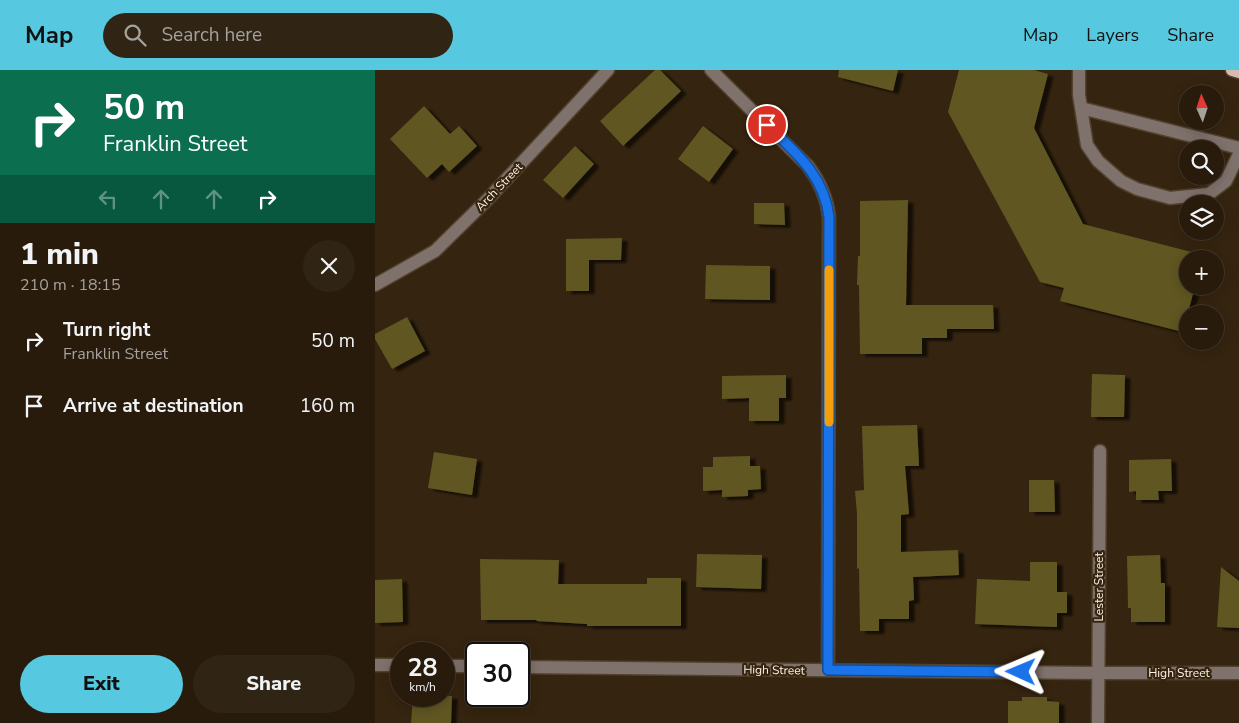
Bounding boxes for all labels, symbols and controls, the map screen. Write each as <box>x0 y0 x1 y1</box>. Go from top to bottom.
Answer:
search box <box>103 13 453 58</box>
text: Map <box>25 19 73 51</box>
icon: search <box>121 21 149 49</box>
text: Search here <box>161 22 262 48</box>
text: Map <box>1023 23 1058 47</box>
text: Layers <box>1086 23 1139 47</box>
text: Share <box>1167 23 1214 47</box>
text: 50 m <box>103 84 185 131</box>
north arrow <box>1179 85 1224 130</box>
map controls <box>1179 85 1224 350</box>
icon: right <box>20 90 85 155</box>
pin <box>746 104 788 146</box>
icon: arrive <box>753 111 781 139</box>
text: Franklin Street <box>103 129 248 159</box>
button: search <box>1179 140 1224 185</box>
street label: Arch Street <box>472 159 527 215</box>
icon: left <box>94 185 122 213</box>
icon: ahead <box>147 185 175 213</box>
icon: ahead <box>200 185 228 213</box>
icon: right <box>253 185 281 213</box>
button: layers <box>1179 195 1224 240</box>
text: 1 min <box>20 234 99 275</box>
button: close <box>303 240 355 292</box>
button: + <box>1179 250 1224 295</box>
text: 210 m · 18:15 <box>20 274 121 296</box>
button: − <box>1179 305 1224 350</box>
text: Turn right <box>63 317 150 343</box>
icon: right <box>20 327 48 355</box>
text: 50 m <box>311 328 355 354</box>
text: Franklin Street <box>63 343 168 365</box>
icon: arrive <box>20 392 48 420</box>
text: Arrive at destination <box>63 393 244 419</box>
text: 160 m <box>300 393 355 419</box>
street label: Lester Street <box>1091 552 1107 622</box>
speed limit sign: 30 <box>465 642 530 707</box>
position arrow <box>994 645 1046 697</box>
text: 28 <box>407 651 438 685</box>
button: Exit <box>20 655 183 713</box>
button: Share <box>193 655 355 713</box>
street label: High Street <box>743 661 806 679</box>
street label: High Street <box>1148 665 1211 681</box>
text: km/h <box>409 679 436 695</box>

